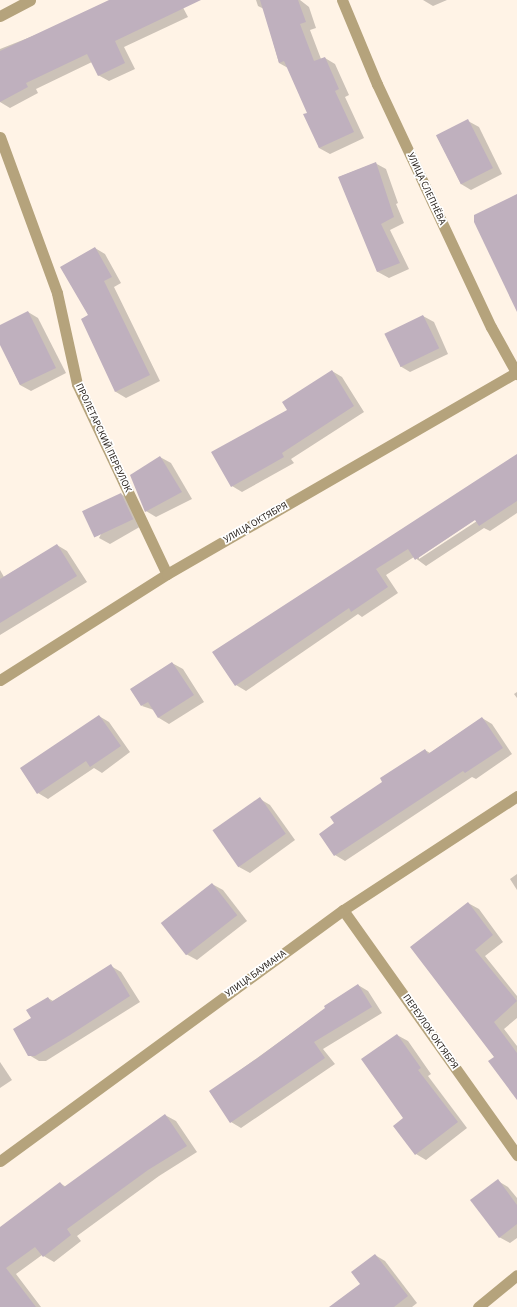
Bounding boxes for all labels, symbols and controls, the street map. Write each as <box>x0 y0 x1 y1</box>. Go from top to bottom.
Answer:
street label: УЛИЦА СЛЕПНЁВА <box>404 151 448 227</box>
street label: ПРОЛЕТАРСКИЙ ПЕРЕУЛОК <box>72 382 134 494</box>
street label: УЛИЦА ОКТЯБРЯ <box>222 500 290 546</box>
street label: УЛИЦА БАУМАНА <box>223 948 289 1000</box>
street label: ПЕРЕУЛОК ОКТЯБРЯ <box>400 992 460 1072</box>

